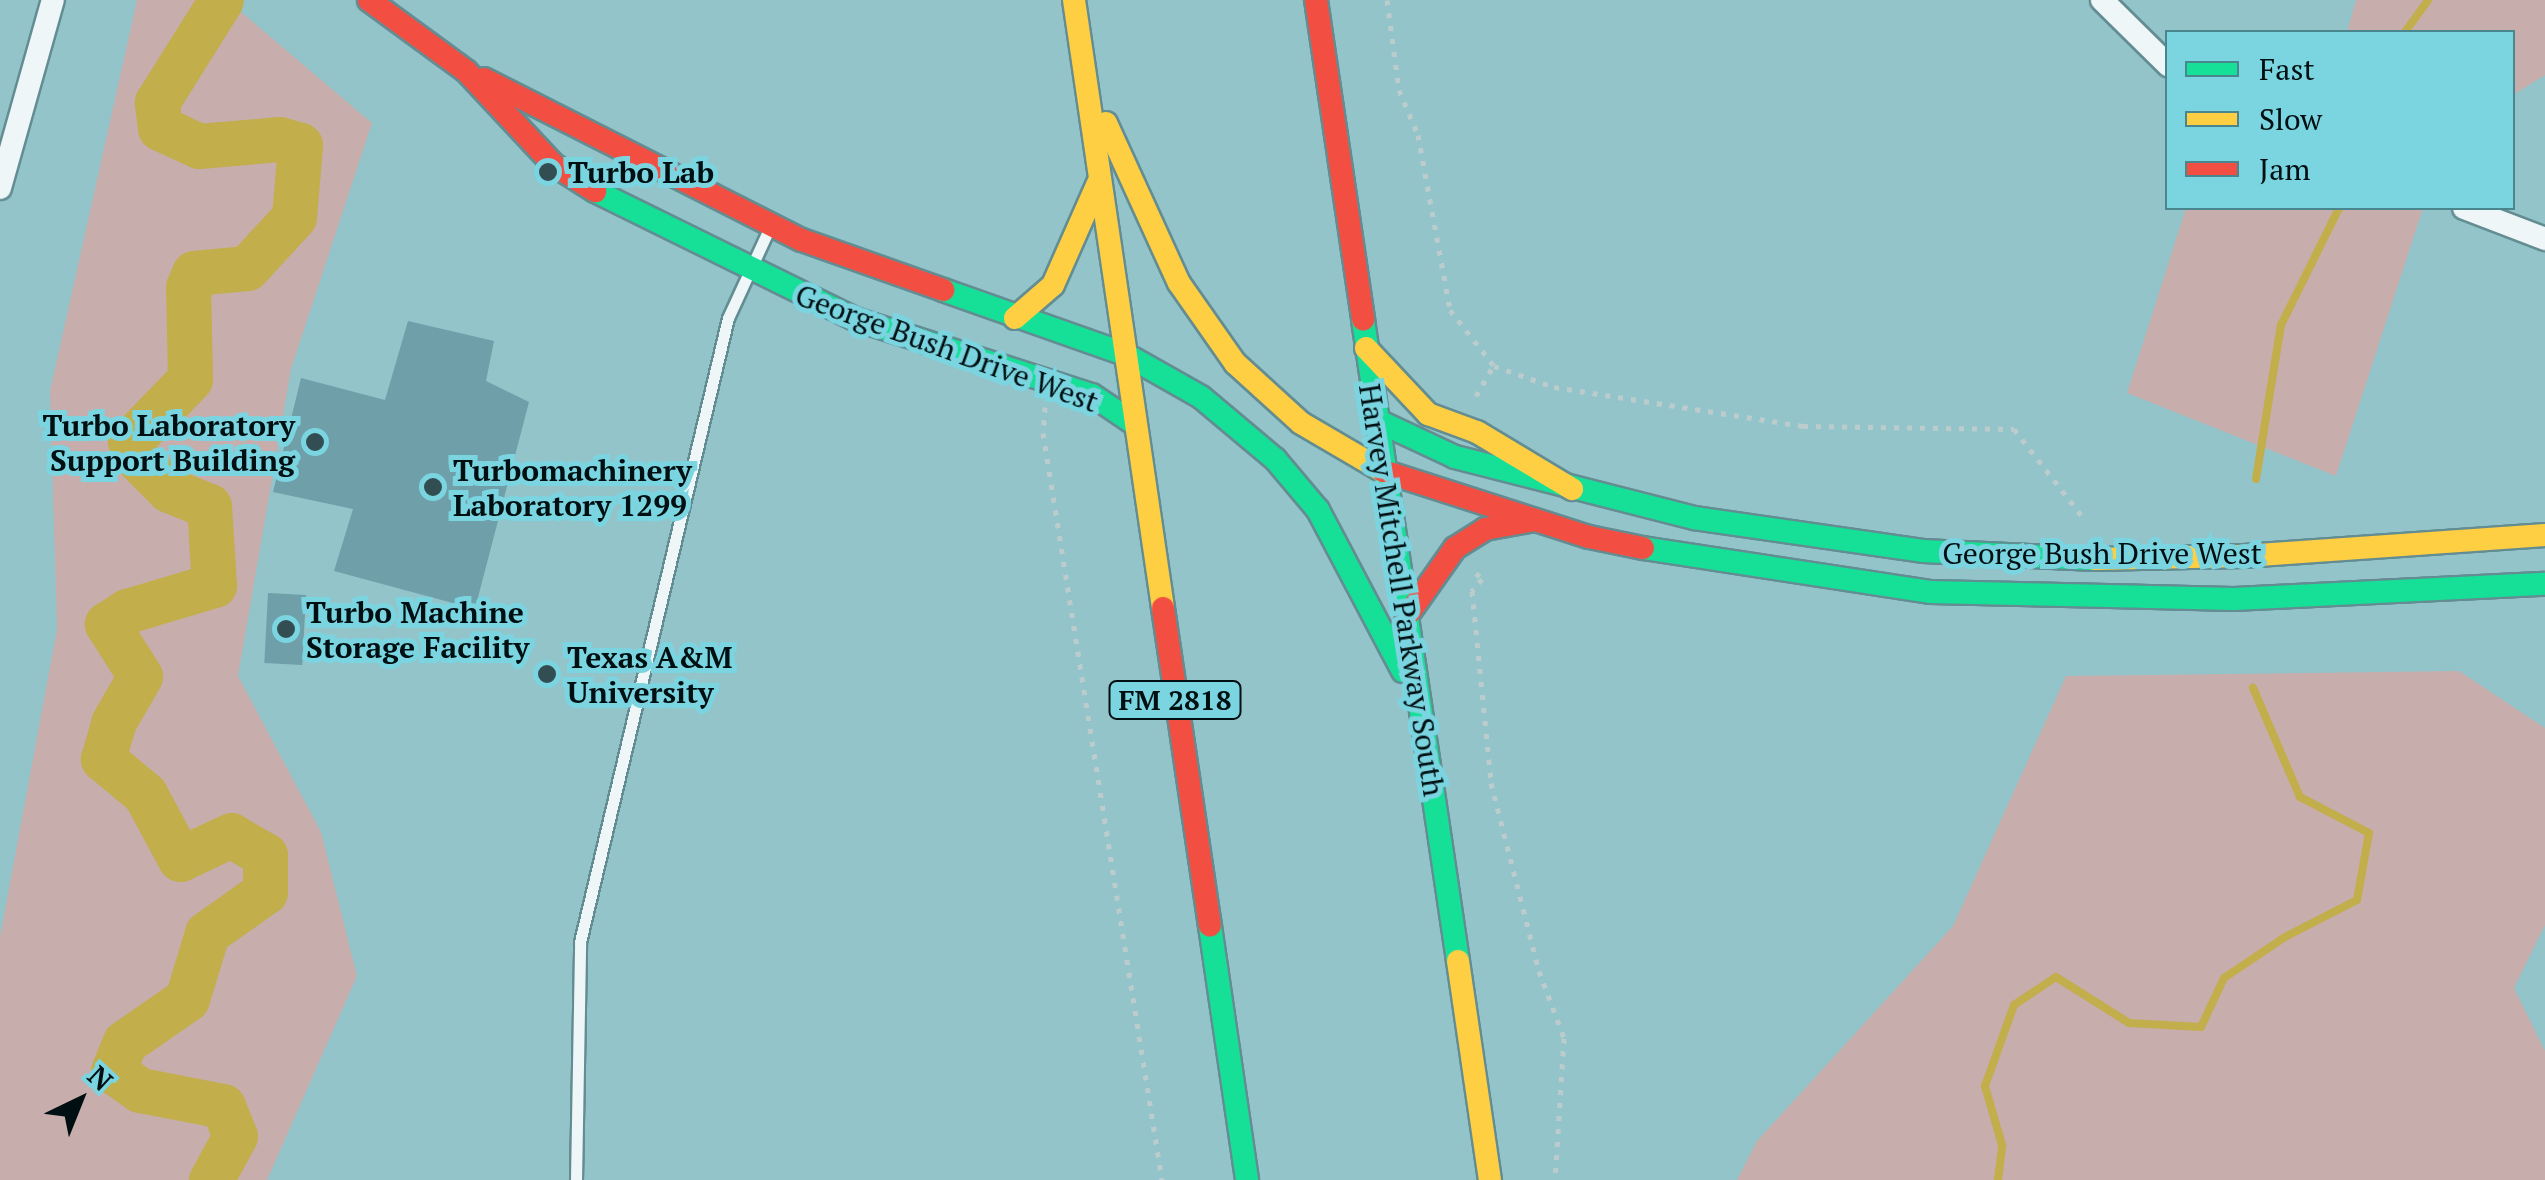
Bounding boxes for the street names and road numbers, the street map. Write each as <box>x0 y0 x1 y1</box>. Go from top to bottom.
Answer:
street label: George Bush Drive West <box>791 276 1103 420</box>
street label: Harvey Mitchell Parkway South <box>1352 381 1452 799</box>
street label: George Bush Drive West <box>1942 535 2262 571</box>
road number: FM 2818 <box>1108 677 1242 723</box>

